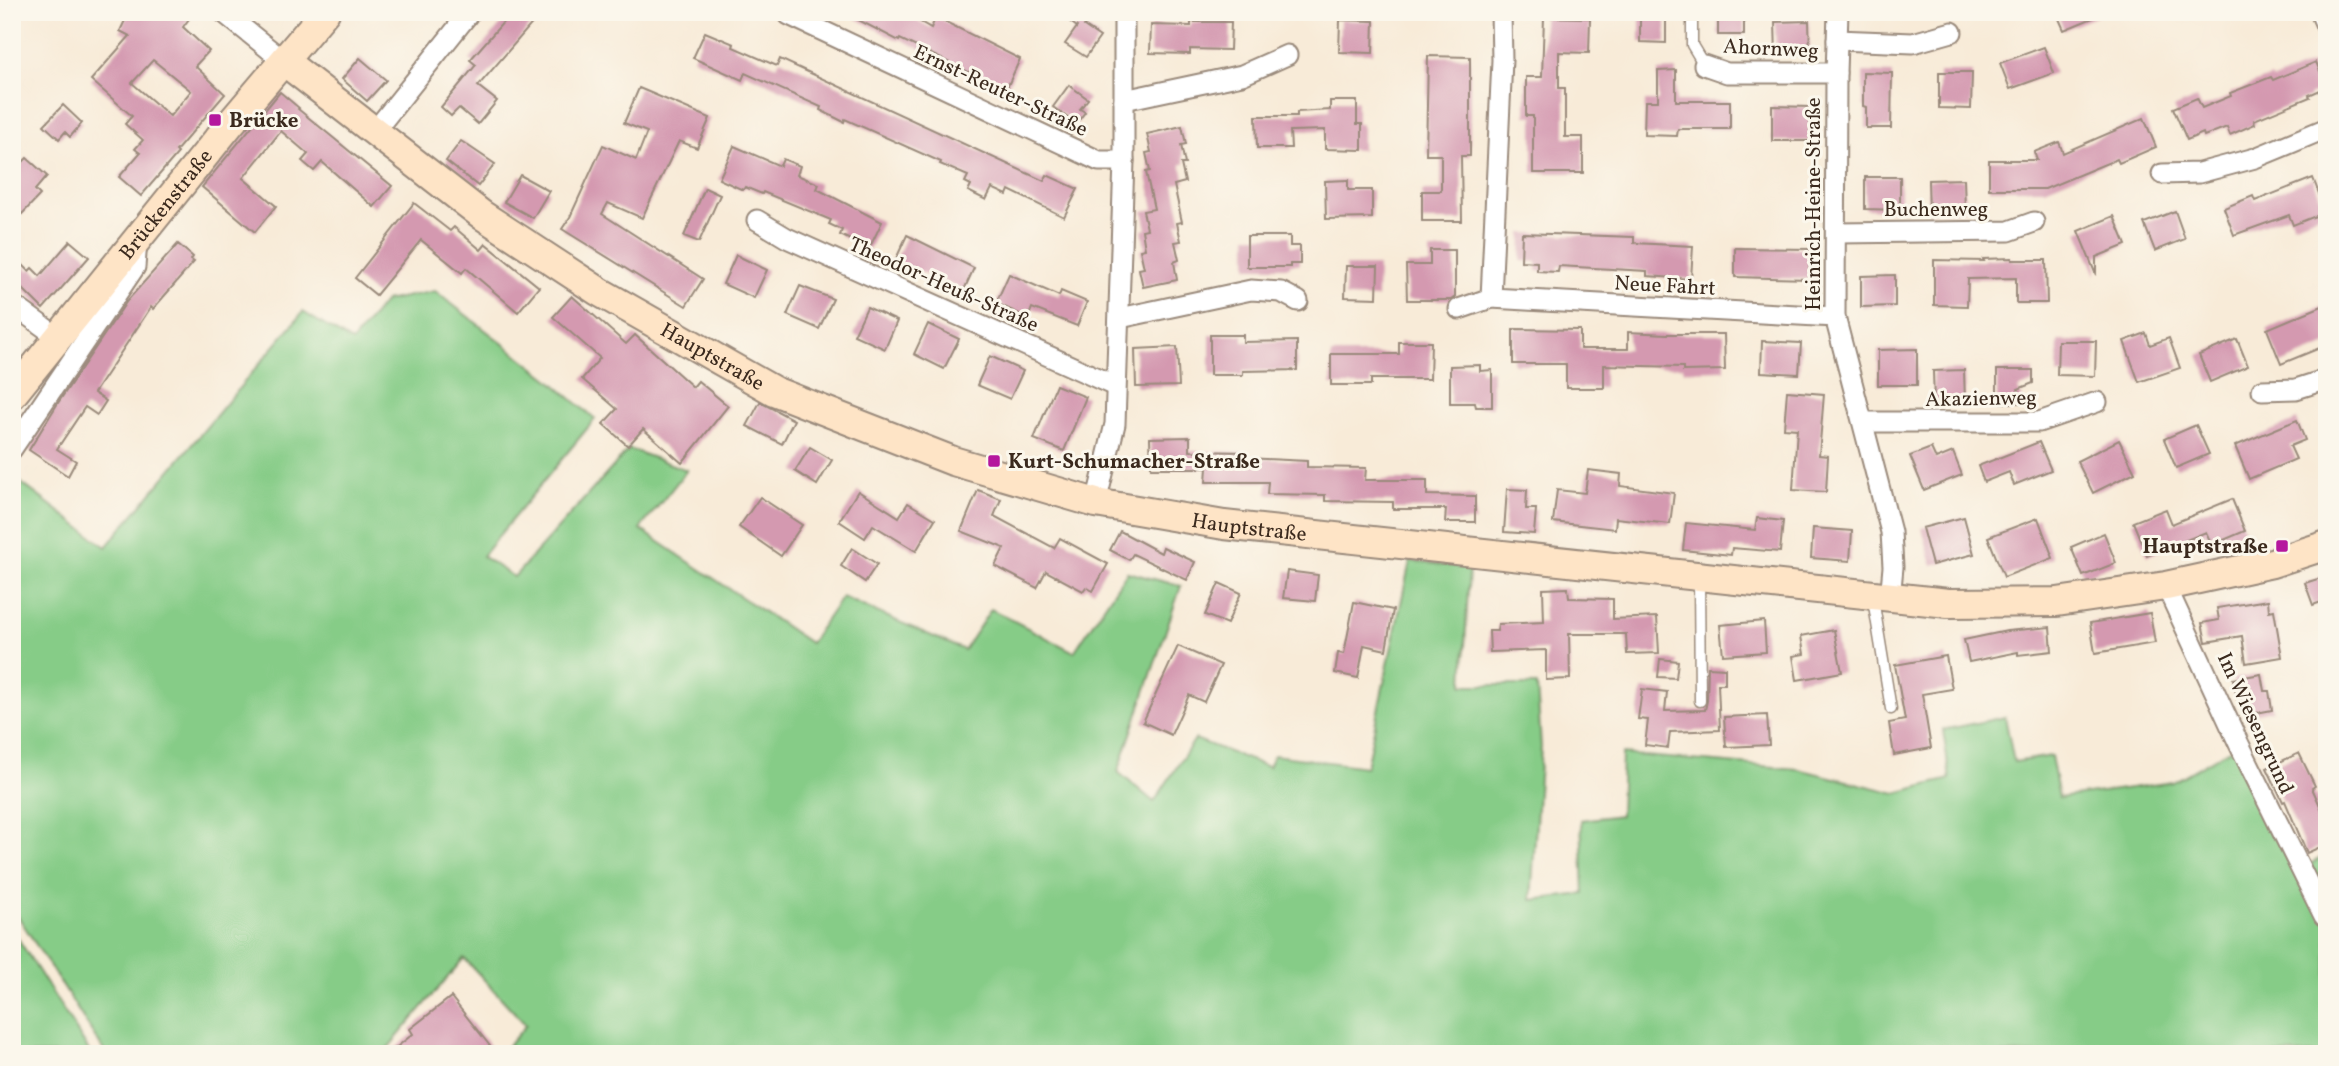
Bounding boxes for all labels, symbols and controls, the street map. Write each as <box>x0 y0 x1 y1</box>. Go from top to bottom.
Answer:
street label: Ahornweg <box>1722 33 1819 66</box>
street label: Ernst-Reuter-Straße <box>908 38 1092 145</box>
street label: Heinrich-Heine-Straße <box>1800 97 1829 311</box>
place label: Brücke <box>229 107 299 136</box>
marker: Brücke <box>207 112 223 128</box>
street label: Brückenstraße <box>113 144 220 267</box>
street label: Buchenweg <box>1884 196 1988 225</box>
street label: Theodor-Heuß-Straße <box>844 230 1043 340</box>
street label: Neue Fahrt <box>1614 269 1716 304</box>
street label: Hauptstraße <box>654 316 769 399</box>
street label: Akazienweg <box>1925 384 2037 415</box>
place label: Kurt-Schumacher-Straße <box>1008 448 1260 477</box>
marker: Kurt-Schumacher-Straße <box>986 453 1002 469</box>
street label: Hauptstraße <box>1189 507 1308 550</box>
place label: Hauptstraße <box>2142 533 2268 562</box>
marker: Hauptstraße <box>2274 538 2290 554</box>
street label: Im Wiesengrund <box>2209 648 2300 799</box>

